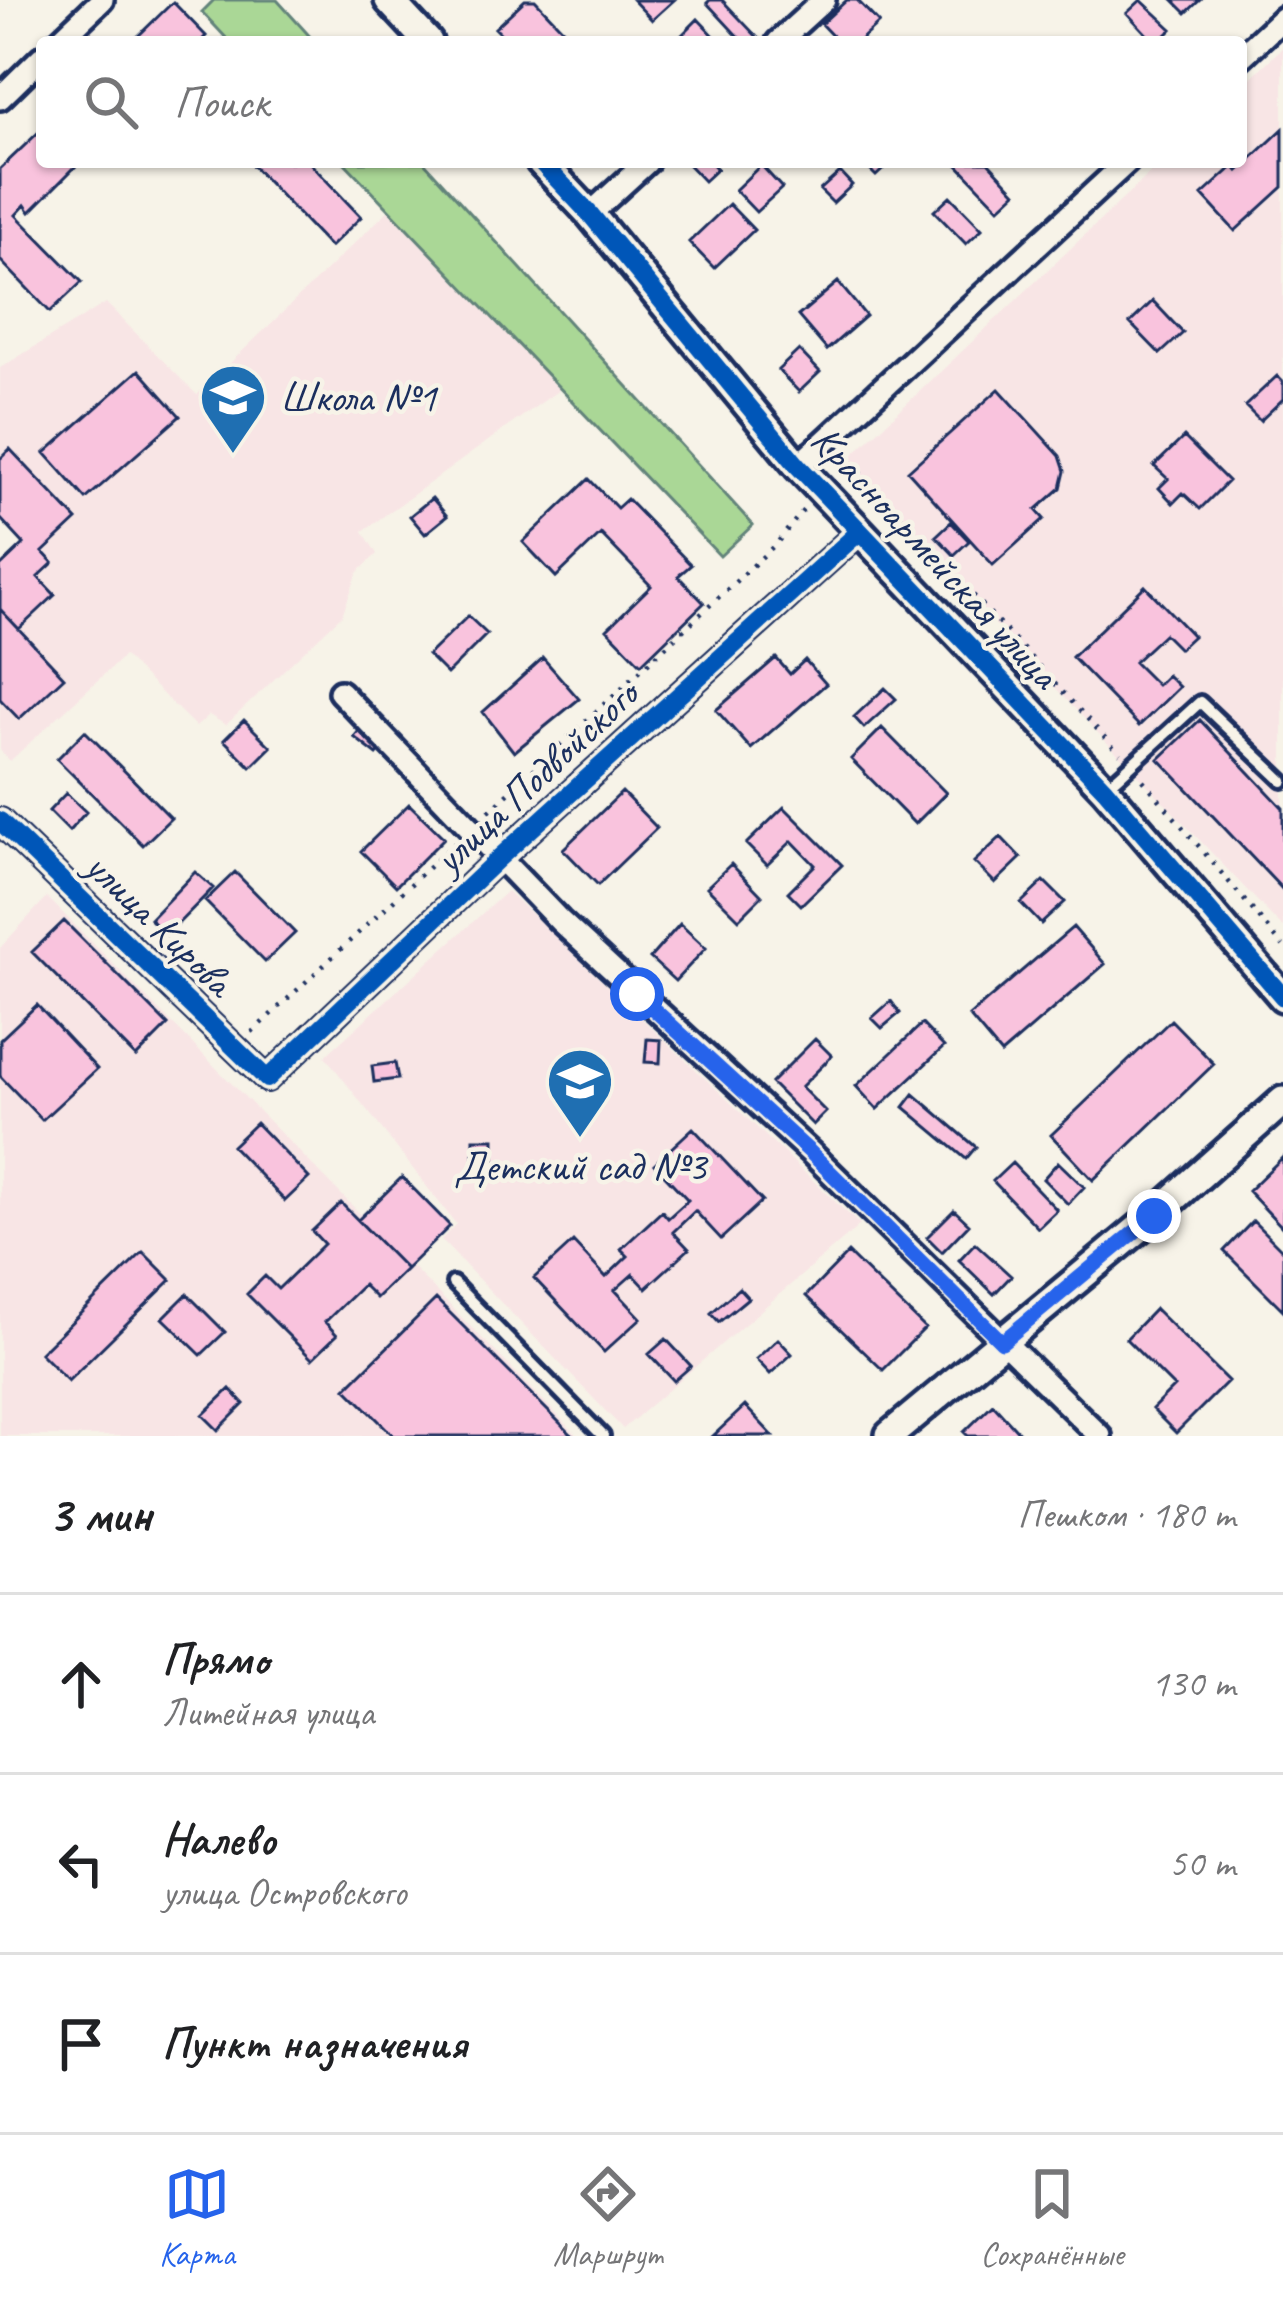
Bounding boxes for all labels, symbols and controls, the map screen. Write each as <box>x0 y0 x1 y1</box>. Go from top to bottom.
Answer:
search box <box>36 36 1247 168</box>
icon: search <box>78 69 144 135</box>
text: Поиск <box>174 74 269 131</box>
school or university icon: Школа №1 <box>198 362 268 456</box>
place label: Школа №1 <box>280 371 439 424</box>
street label: Красноармейская улица <box>799 414 1073 702</box>
street label: улица Подвойского <box>420 666 652 887</box>
street label: улица Кирова <box>72 838 247 1010</box>
route start <box>610 967 664 1021</box>
school or university icon: Детский сад №3 <box>545 1046 615 1140</box>
place label: Детский сад №3 <box>454 1140 709 1193</box>
route end <box>1127 1189 1181 1243</box>
text: 3 мин <box>48 1482 152 1546</box>
text: Пешком · 180 m <box>1017 1490 1235 1539</box>
text: Прямо <box>162 1631 269 1688</box>
icon: ahead <box>48 1651 114 1717</box>
text: 130 m <box>1151 1659 1235 1708</box>
text: Литейная улица <box>162 1688 374 1737</box>
text: Налево <box>162 1811 276 1868</box>
icon: left <box>48 1831 114 1897</box>
text: 50 m <box>1169 1839 1235 1888</box>
text: улица Островского <box>162 1868 406 1917</box>
icon: arrive <box>48 2011 114 2077</box>
text: Пункт назначения <box>162 2015 467 2072</box>
tab: Карта <box>159 2161 235 2275</box>
tab: Маршрут <box>553 2161 662 2275</box>
tab: Сохранённые <box>980 2161 1124 2275</box>

